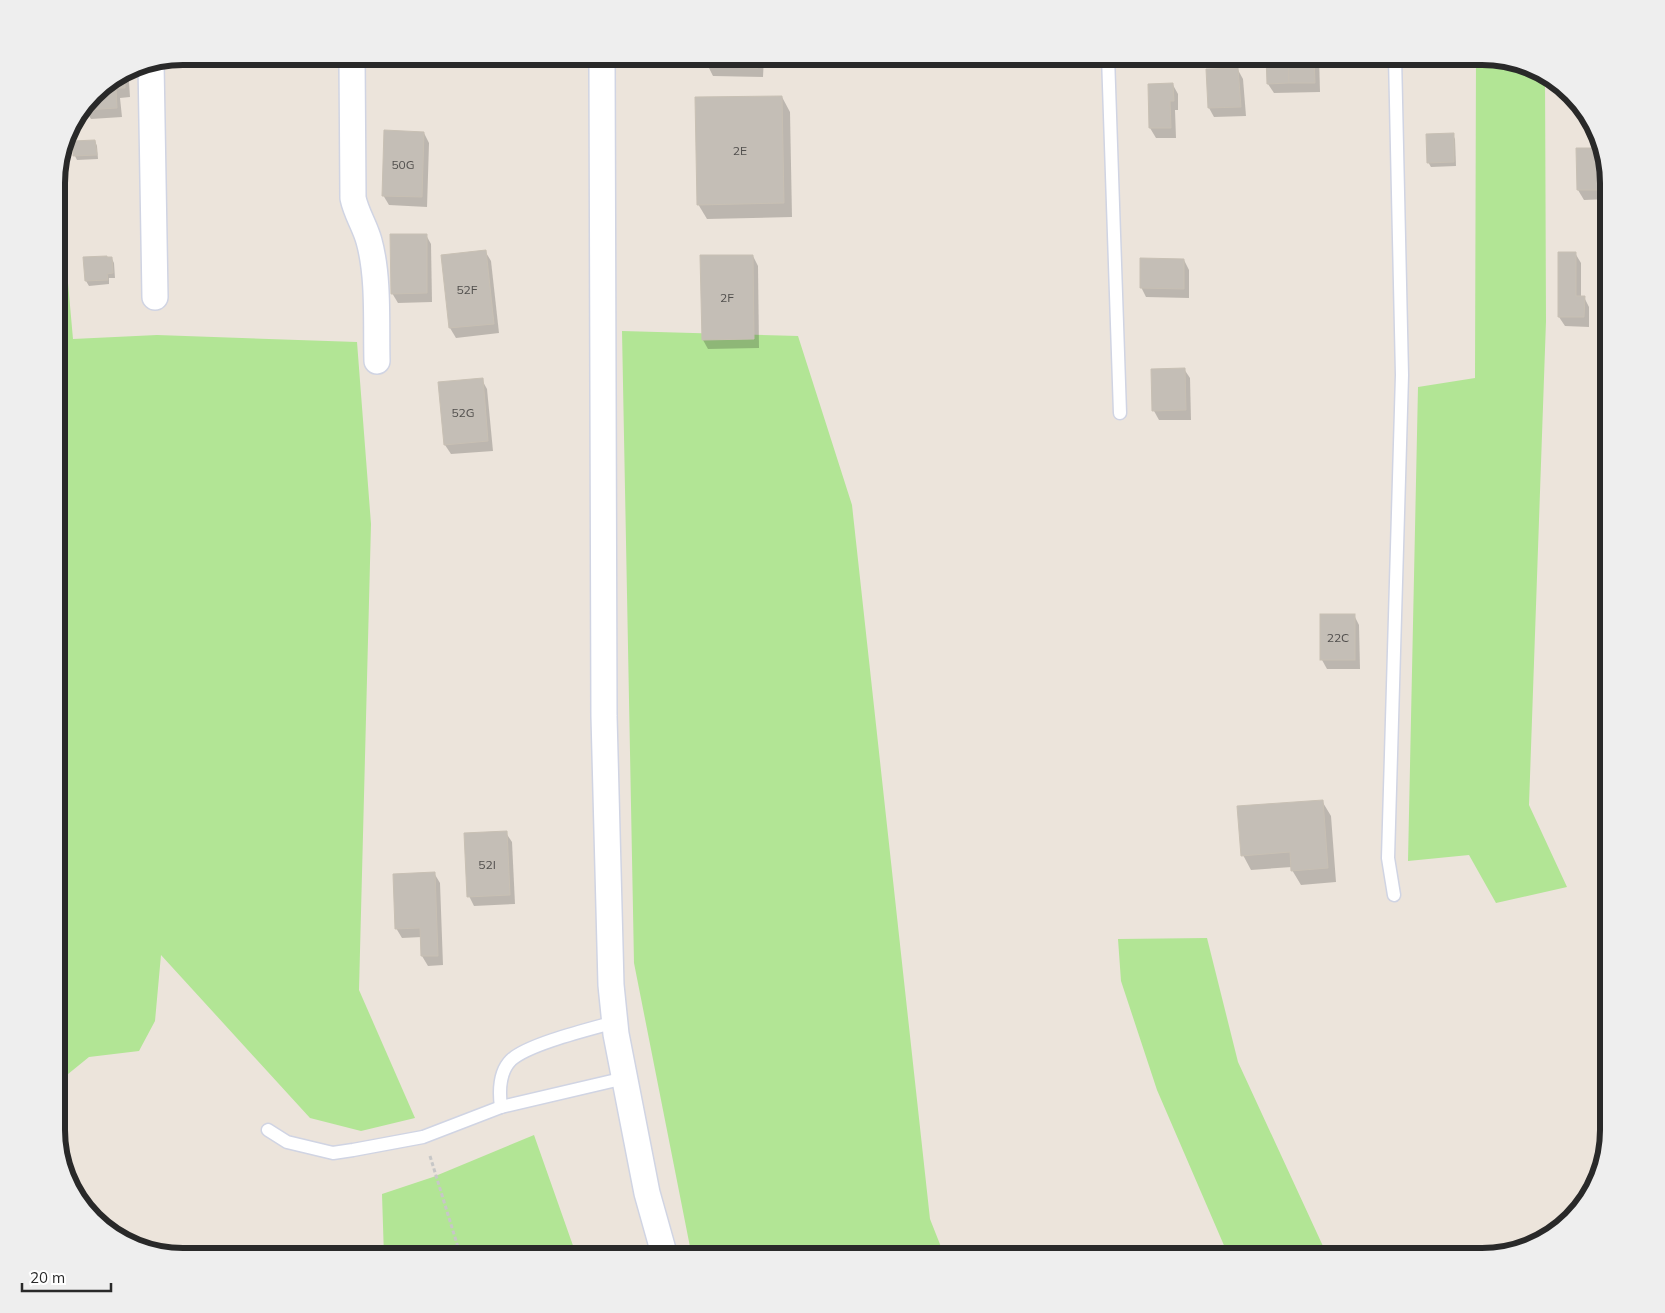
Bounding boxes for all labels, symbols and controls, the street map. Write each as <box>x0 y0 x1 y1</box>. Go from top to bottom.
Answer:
house number: 2E <box>733 143 747 158</box>
house number: 50G <box>391 157 415 172</box>
house number: 52F <box>456 282 478 297</box>
house number: 2F <box>720 290 734 305</box>
house number: 52G <box>451 405 475 420</box>
house number: 22C <box>1327 630 1349 645</box>
house number: 52I <box>478 857 496 872</box>
scale bar <box>22 1260 111 1292</box>
text: 20 m <box>30 1268 65 1287</box>

